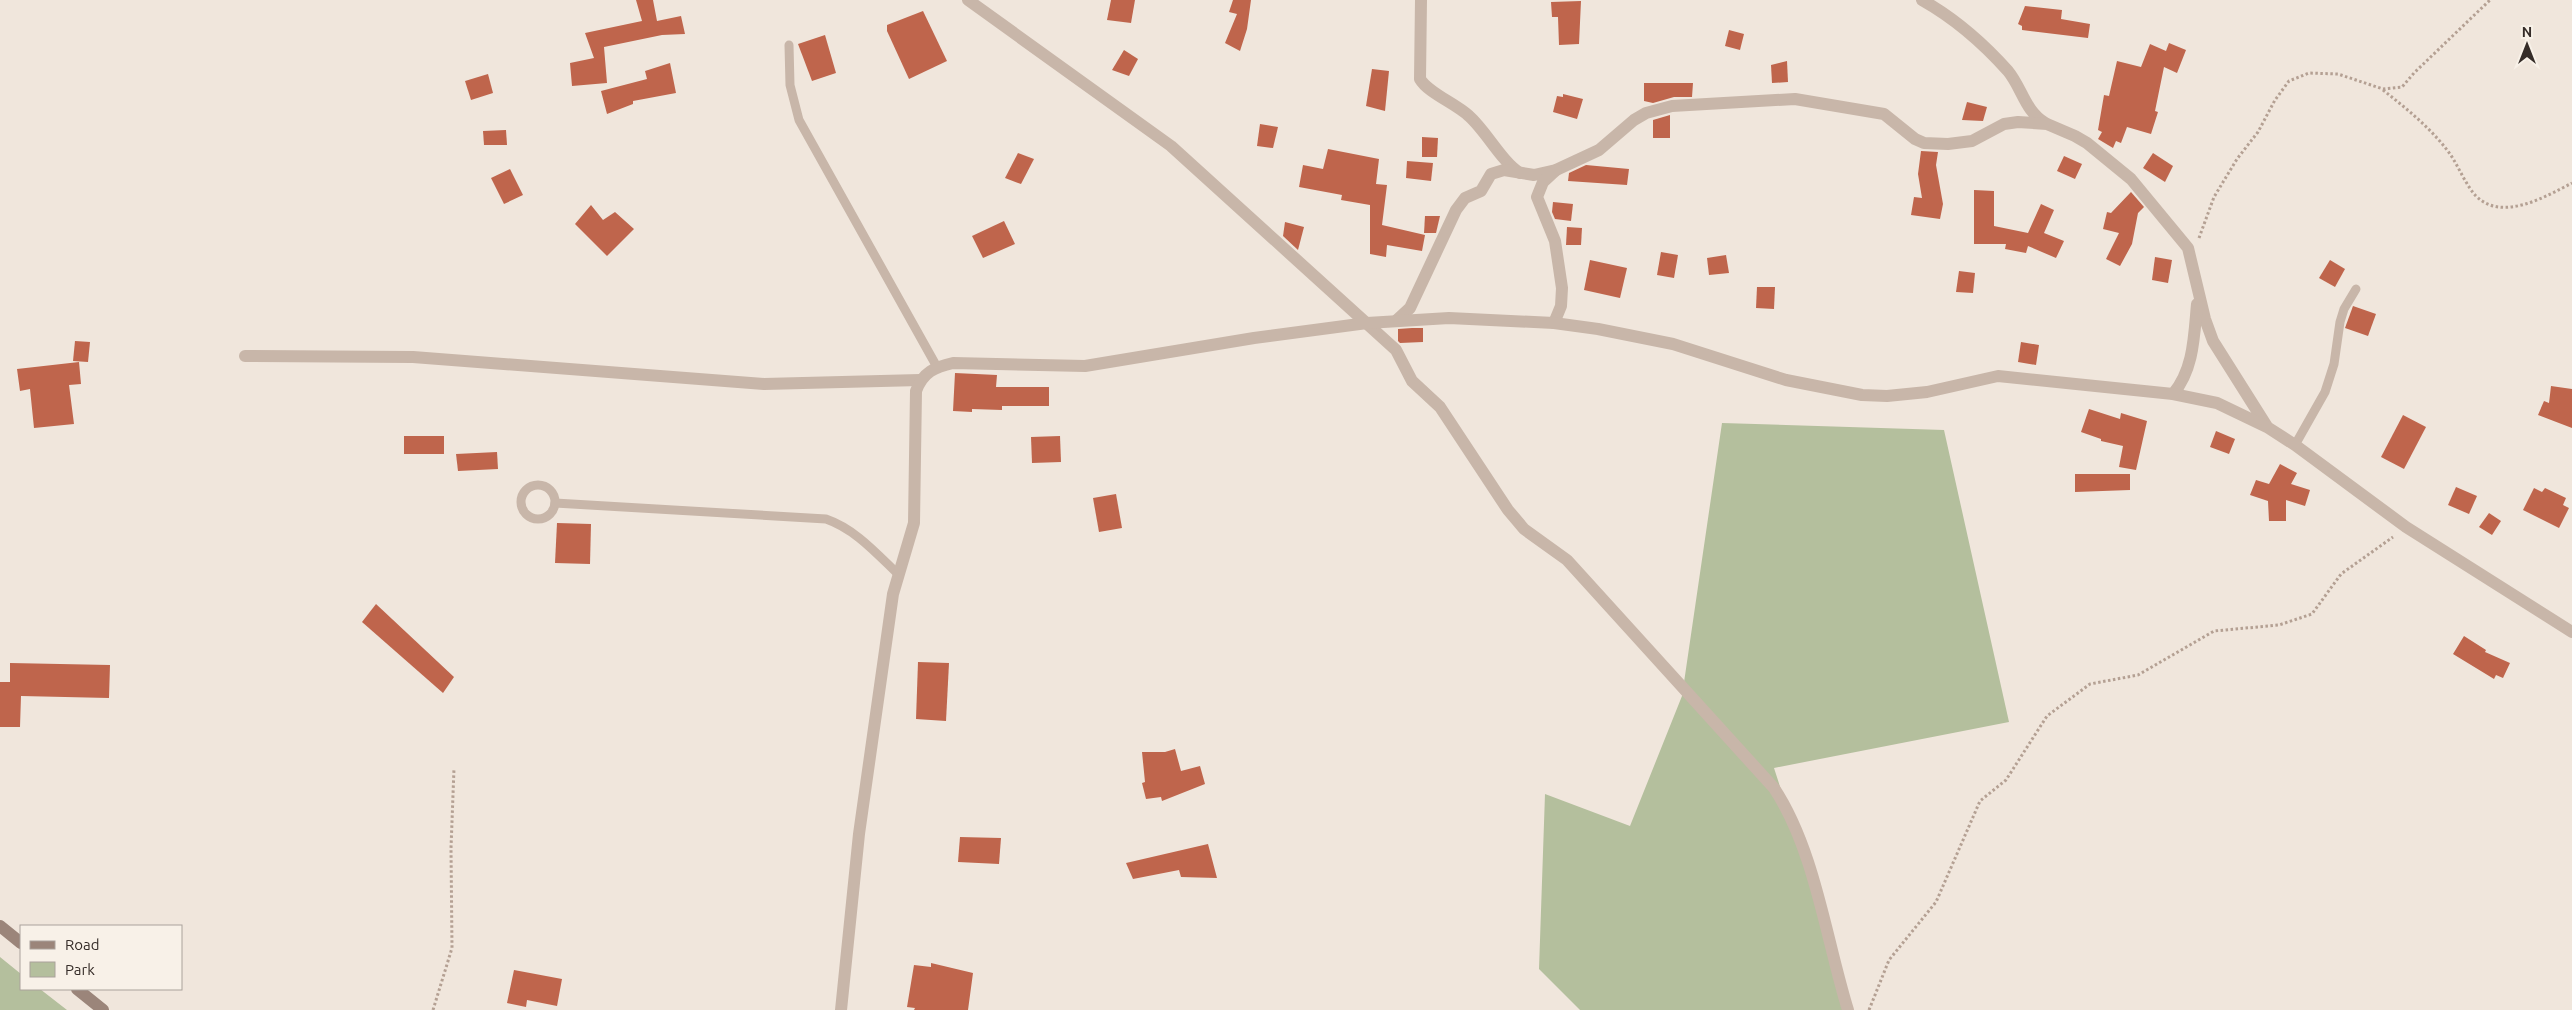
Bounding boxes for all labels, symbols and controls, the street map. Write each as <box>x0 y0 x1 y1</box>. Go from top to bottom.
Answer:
north arrow <box>2502 20 2552 70</box>
text: N <box>2522 24 2532 40</box>
legend <box>20 925 182 990</box>
text: Road <box>65 936 100 953</box>
text: Park <box>65 961 95 978</box>

